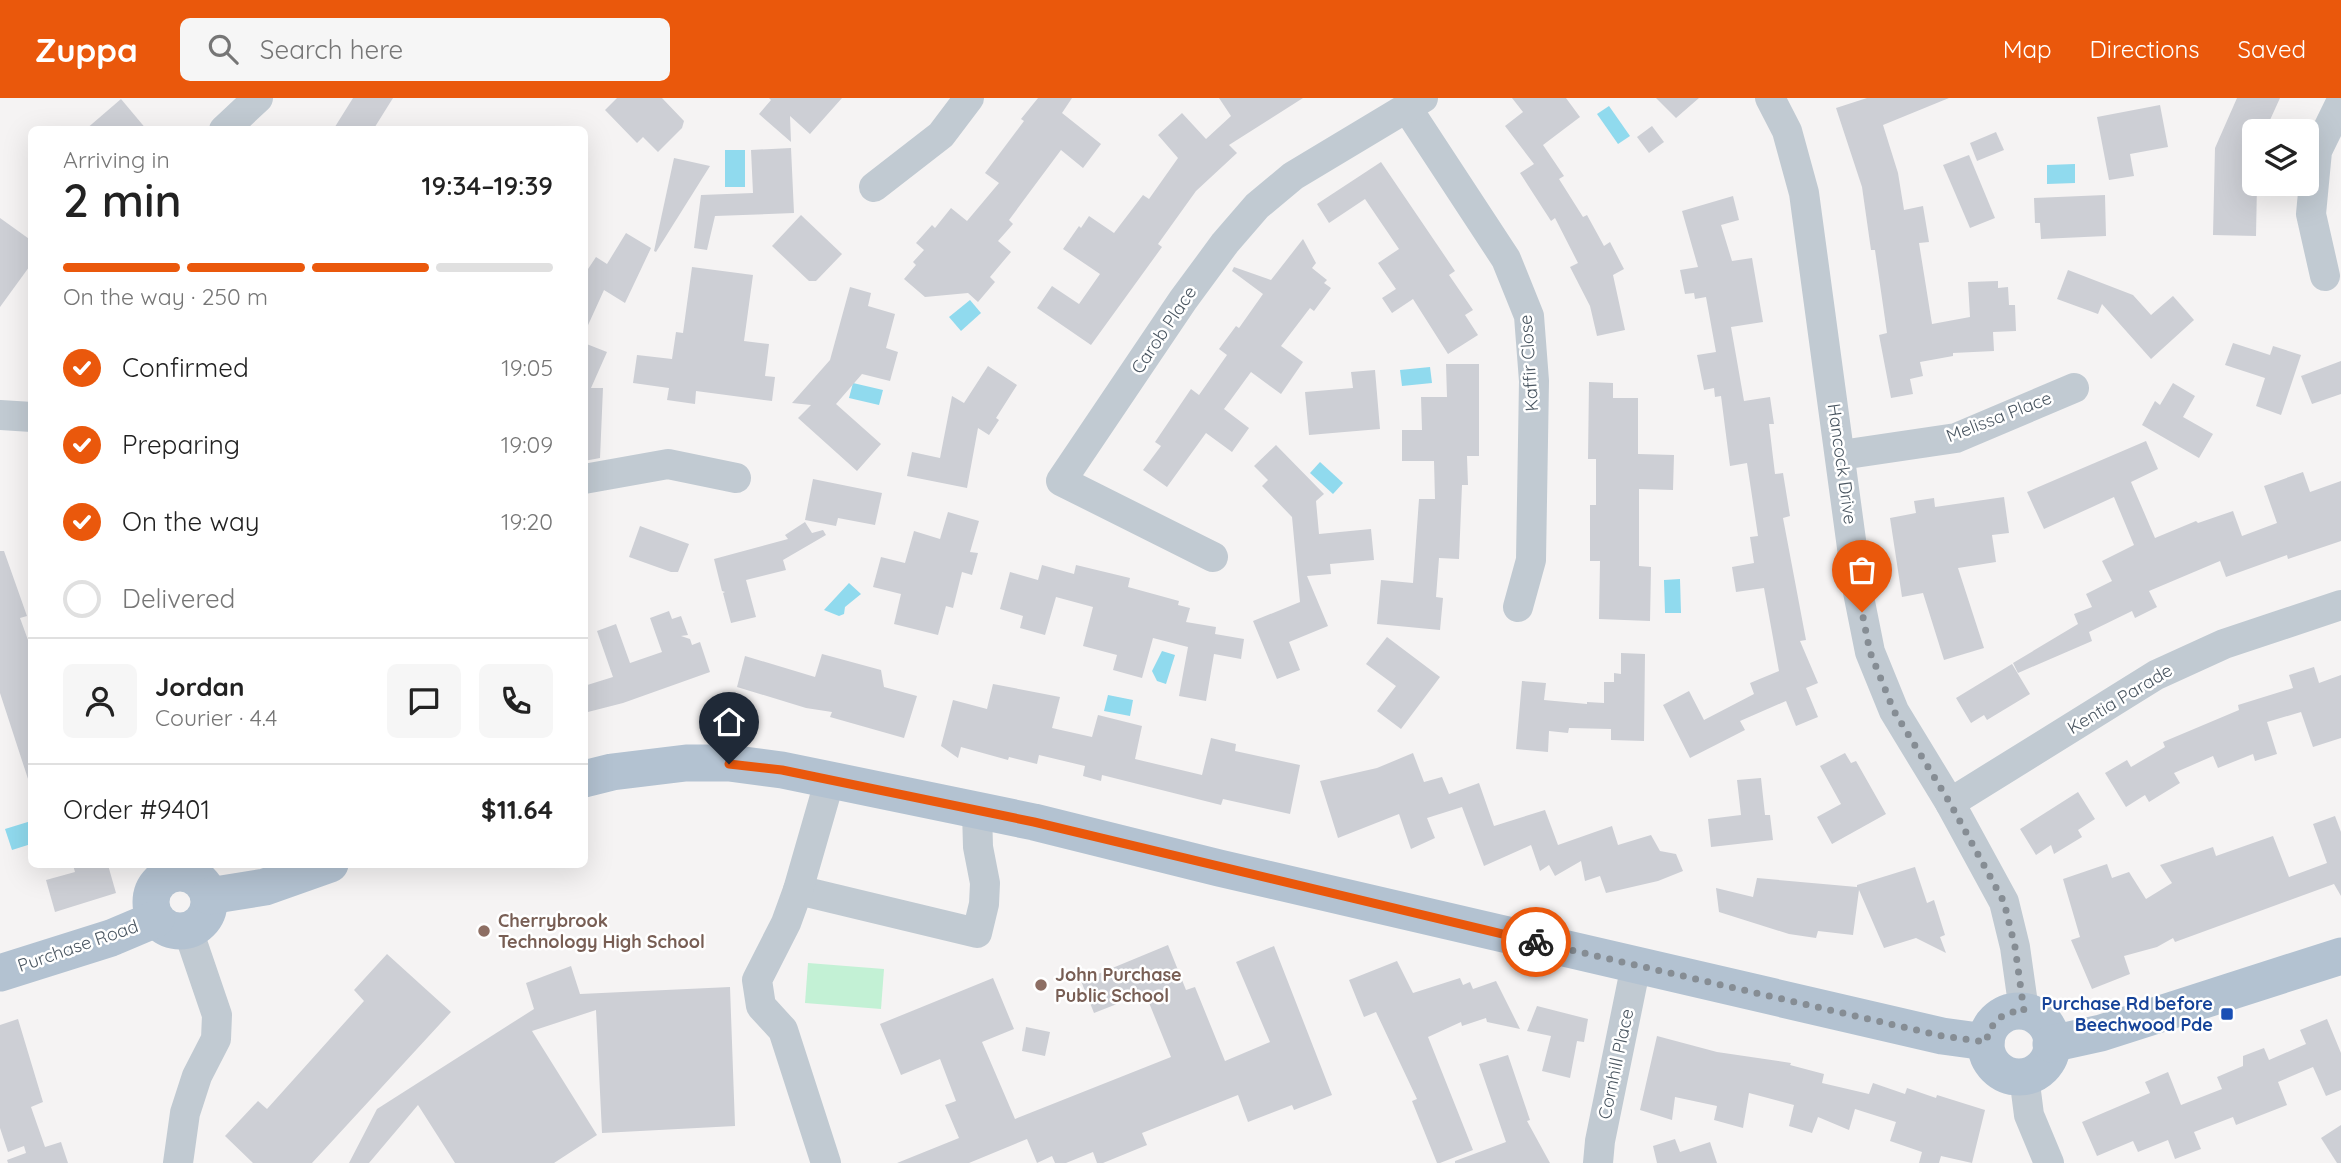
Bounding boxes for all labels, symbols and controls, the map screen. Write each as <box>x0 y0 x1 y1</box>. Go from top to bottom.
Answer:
search box <box>180 18 670 81</box>
text: Zuppa <box>35 29 138 70</box>
icon: search <box>204 30 242 68</box>
text: Search here <box>260 33 403 66</box>
text: Map <box>2003 34 2052 64</box>
text: Directions <box>2090 34 2200 64</box>
text: Saved <box>2238 34 2306 64</box>
map controls <box>2242 119 2319 196</box>
button: layers <box>2242 119 2319 196</box>
text: Arriving in <box>63 145 170 174</box>
text: 19:34–19:39 <box>422 169 553 202</box>
text: 2 min <box>63 171 182 229</box>
street label: Carob Place <box>1126 281 1201 378</box>
text: On the way · 250 m <box>63 282 268 311</box>
street label: Kaffir Close <box>1514 314 1543 412</box>
icon: check <box>63 349 101 387</box>
text: Confirmed <box>122 351 249 384</box>
text: 19:05 <box>501 353 553 382</box>
street label: Melissa Place <box>1943 386 2055 447</box>
street label: Hancock Drive <box>1823 402 1862 526</box>
icon: check <box>63 426 101 464</box>
text: Preparing <box>122 428 240 461</box>
text: 19:09 <box>501 430 553 459</box>
icon: check <box>63 503 101 541</box>
text: On the way <box>122 505 260 538</box>
text: 19:20 <box>501 507 553 536</box>
pin <box>1832 540 1892 612</box>
icon: bag <box>1843 551 1881 589</box>
text: Delivered <box>122 582 235 615</box>
street label: Kentia Parade <box>2063 658 2176 739</box>
button: person <box>63 664 137 738</box>
button: chat <box>387 664 461 738</box>
button: phone <box>479 664 553 738</box>
text: Jordan <box>155 670 244 703</box>
pin <box>699 692 759 764</box>
text: Courier · 4.4 <box>155 703 277 732</box>
icon: home <box>710 703 748 741</box>
text: Order #9401 <box>63 793 210 826</box>
text: $11.64 <box>481 793 553 826</box>
courier <box>1501 907 1571 977</box>
place label: Cherrybrook Technology High School <box>498 909 705 953</box>
street label: Purchase Road <box>14 914 141 977</box>
marker: Cherrybrook Technology High School <box>476 923 492 939</box>
icon: bike <box>1517 923 1555 961</box>
place label: John Purchase Public School <box>1055 963 1182 1007</box>
marker: John Purchase Public School <box>1033 977 1049 993</box>
place label: Purchase Rd before Beechwood Pde <box>2042 992 2213 1036</box>
street label: Cornhill Place <box>1593 1006 1638 1121</box>
marker: Purchase Rd before Beechwood Pde <box>2219 1006 2235 1022</box>

